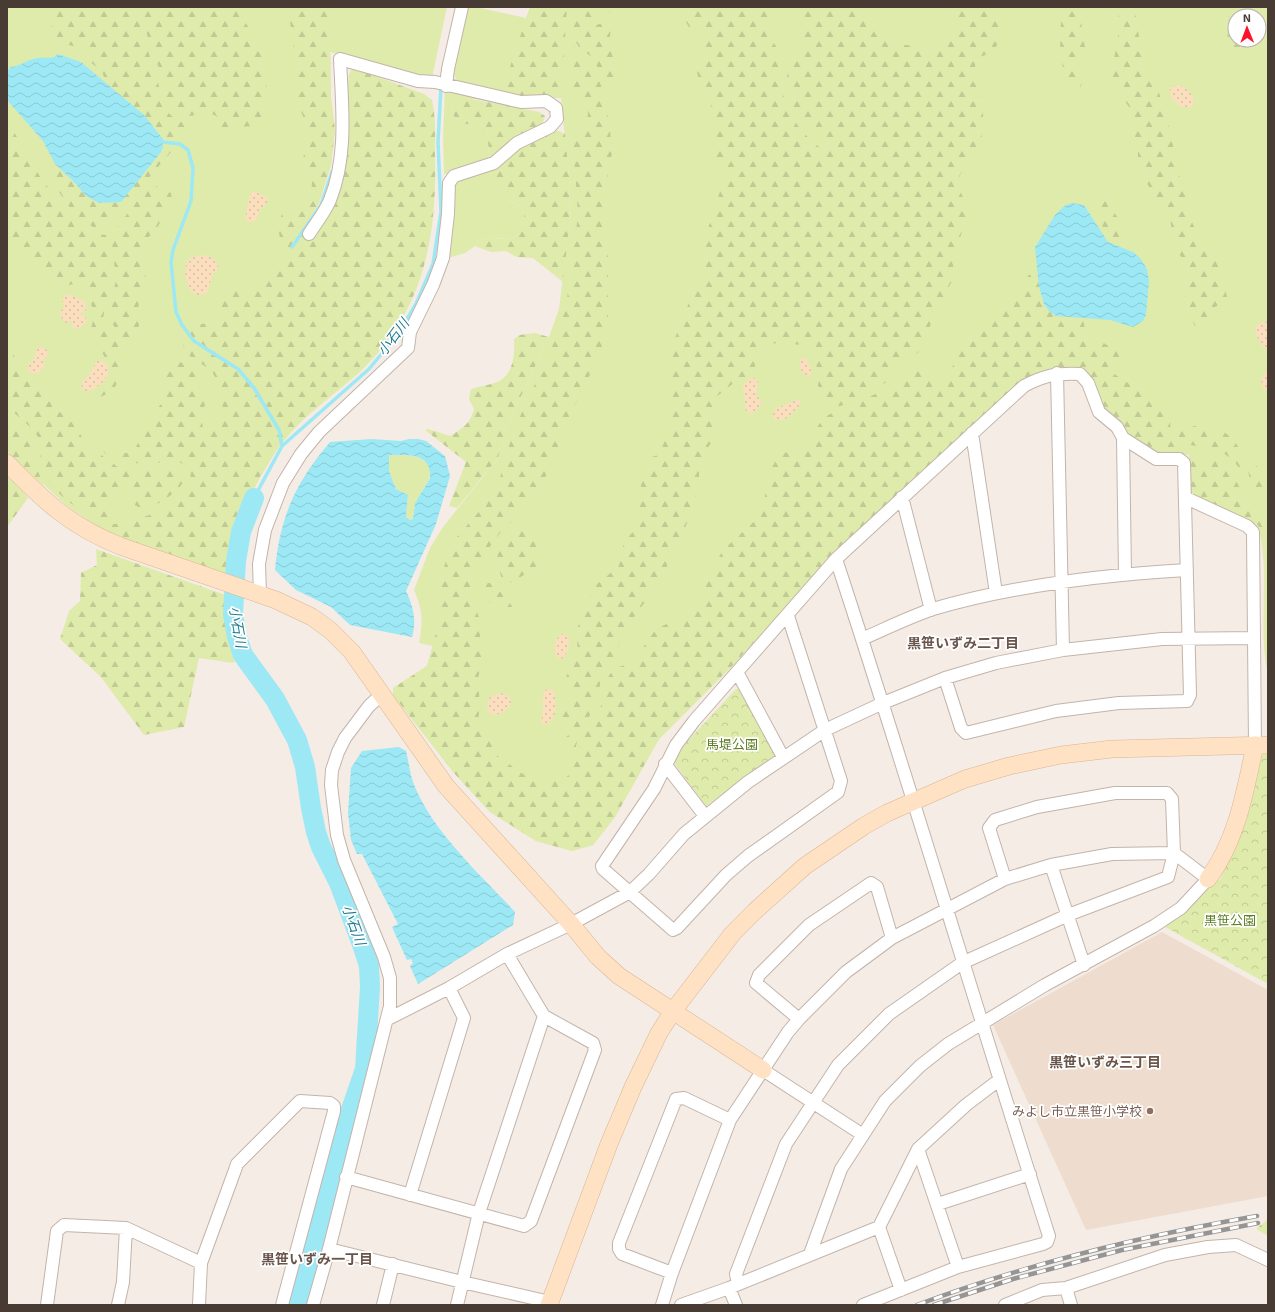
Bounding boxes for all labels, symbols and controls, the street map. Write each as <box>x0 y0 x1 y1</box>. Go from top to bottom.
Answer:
north arrow <box>1227 8 1267 48</box>
text: N <box>1243 11 1251 24</box>
water label: 小石川 <box>373 313 413 359</box>
water label: 小石川 <box>226 605 251 651</box>
district label: 黒笹いずみ二丁目 <box>907 634 1019 651</box>
park label: 馬堤公園 <box>706 736 758 752</box>
water label: 小石川 <box>339 902 370 949</box>
park label: 黒笹公園 <box>1204 912 1256 928</box>
district label: 黒笹いずみ三丁目 <box>1049 1053 1161 1070</box>
place label: みよし市立黒笹小学校 <box>1012 1103 1142 1119</box>
marker: みよし市立黒笹小学校 <box>1145 1106 1155 1116</box>
district label: 黒笹いずみ一丁目 <box>261 1250 373 1267</box>

